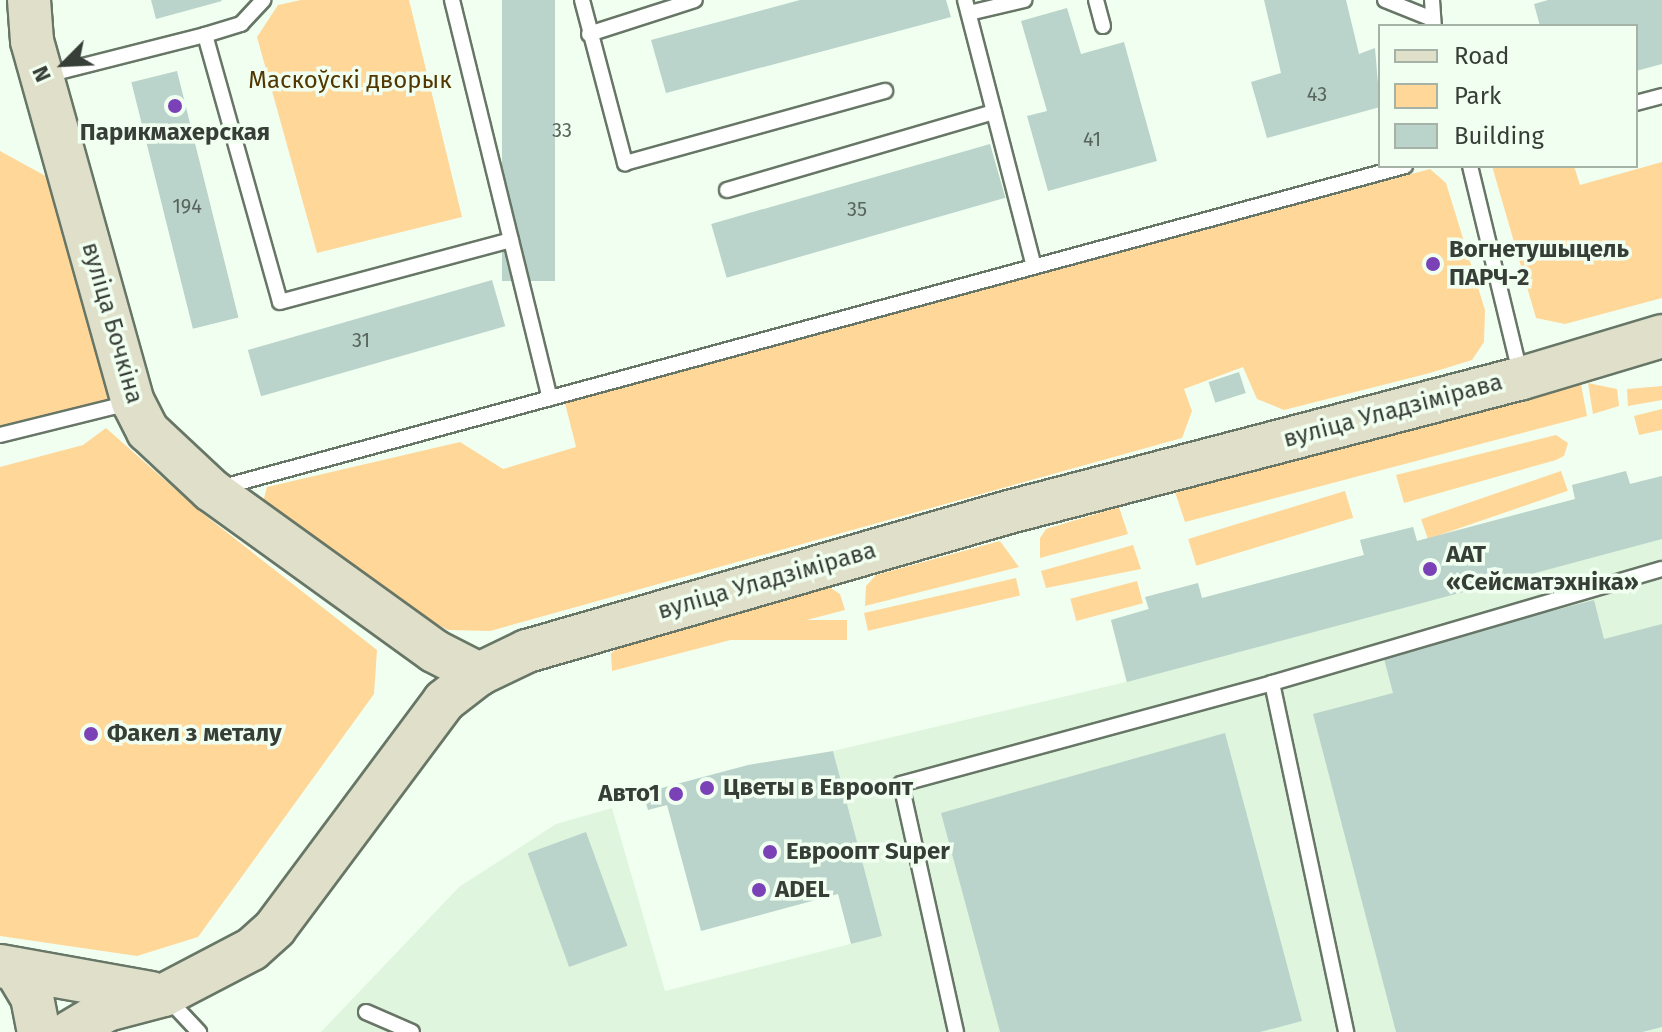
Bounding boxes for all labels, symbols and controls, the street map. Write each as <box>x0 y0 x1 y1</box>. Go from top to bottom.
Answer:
north arrow <box>24 24 104 104</box>
legend <box>1378 24 1638 168</box>
text: Road <box>1454 42 1509 70</box>
text: N <box>26 62 57 86</box>
park label: Маскоўскі дворык <box>248 67 452 95</box>
house number: 43 <box>1307 82 1327 106</box>
text: Park <box>1454 82 1501 110</box>
marker: Парикмахерская <box>166 97 184 115</box>
house number: 33 <box>552 118 572 142</box>
place label: Парикмахерская <box>80 119 270 147</box>
text: Building <box>1454 122 1544 150</box>
house number: 41 <box>1083 127 1101 151</box>
house number: 194 <box>172 194 202 218</box>
house number: 35 <box>847 197 867 221</box>
place label: Вогнетушыцель ПАРЧ-2 <box>1449 236 1629 292</box>
street label: вуліца Бочкіна <box>75 239 149 407</box>
marker: Вогнетушыцель ПАРЧ-2 <box>1424 255 1442 273</box>
house number: 31 <box>352 328 370 352</box>
street label: вуліца Уладзімірава <box>1280 368 1506 454</box>
street label: вуліца Уладзімірава <box>654 536 880 626</box>
place label: ААТ «Сейсматэхніка» <box>1446 541 1639 597</box>
marker: ААТ «Сейсматэхніка» <box>1421 560 1439 578</box>
place label: Факел з металу <box>107 720 282 748</box>
marker: Факел з металу <box>82 725 100 743</box>
place label: Цветы в Евроопт <box>723 774 913 802</box>
marker: Цветы в Евроопт <box>698 779 716 797</box>
place label: Авто1 <box>598 780 660 808</box>
marker: Авто1 <box>667 785 685 803</box>
place label: Евроопт Super <box>786 838 950 866</box>
marker: Евроопт Super <box>761 843 779 861</box>
place label: ADEL <box>775 876 830 904</box>
marker: ADEL <box>750 881 768 899</box>

